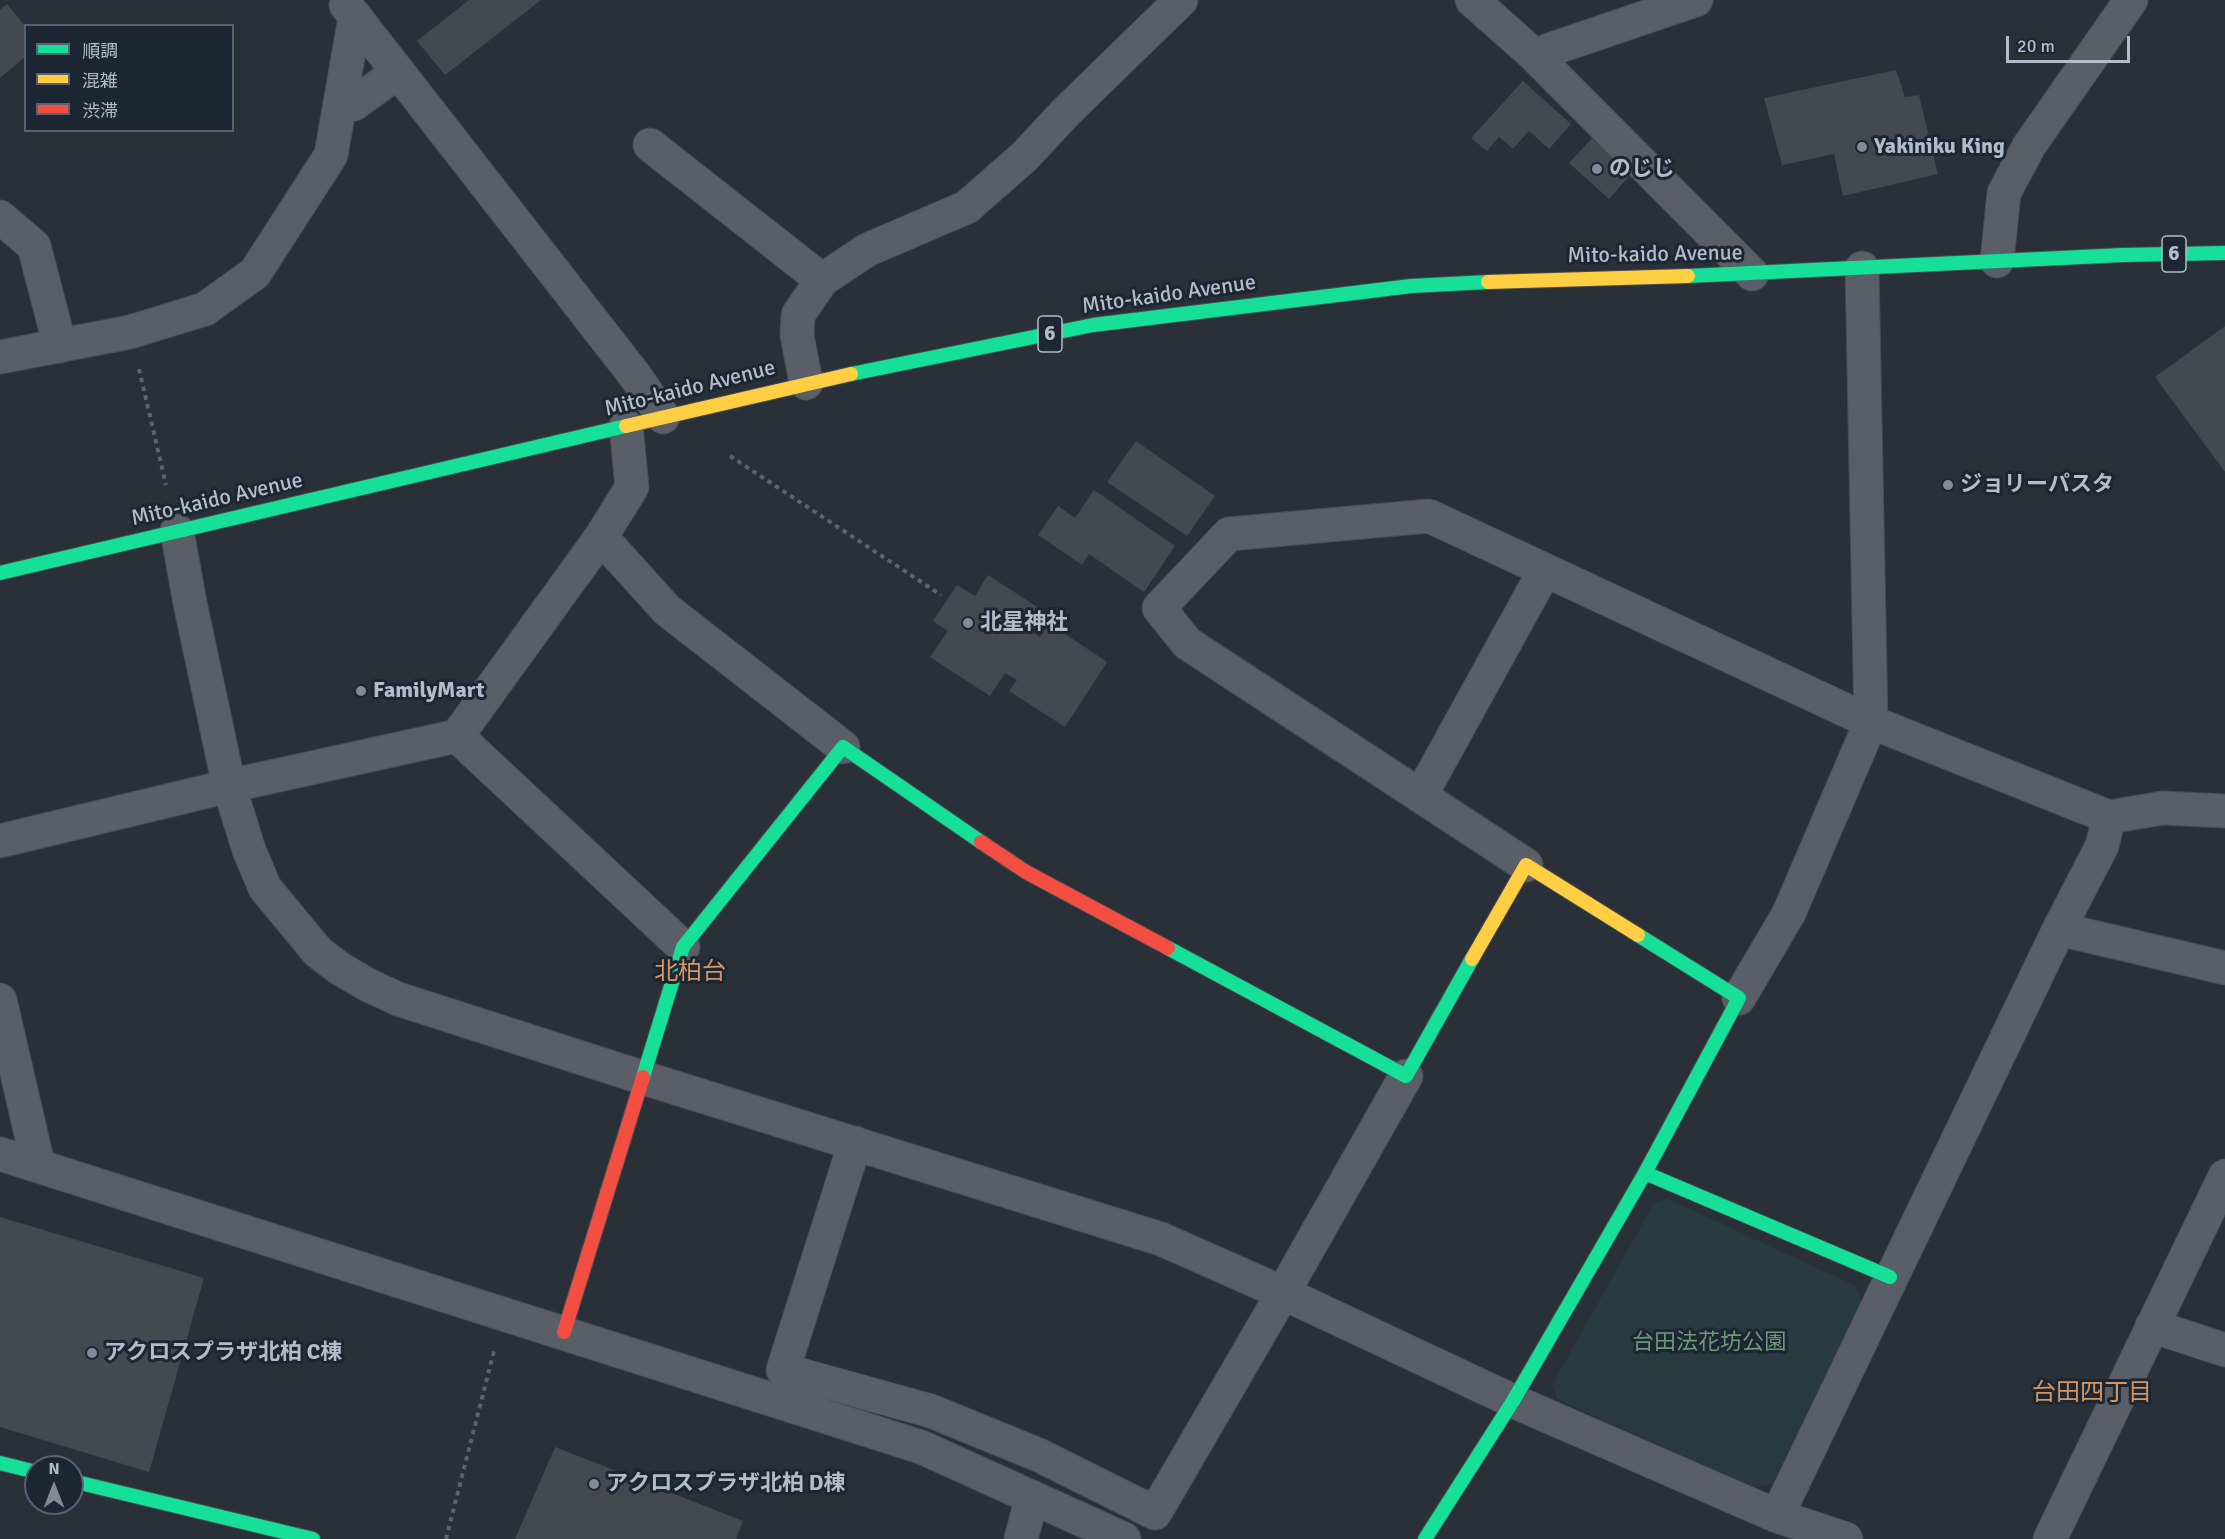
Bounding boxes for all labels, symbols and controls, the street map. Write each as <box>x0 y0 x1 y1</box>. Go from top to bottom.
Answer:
legend <box>24 24 234 132</box>
scale bar <box>2009 24 2134 62</box>
text: 20 m <box>2017 35 2055 57</box>
text: 順調 <box>82 40 118 62</box>
text: 混雑 <box>82 70 118 92</box>
text: 渋滞 <box>82 100 118 122</box>
place label: Yakiniku King <box>1874 134 2005 160</box>
marker: Yakiniku King <box>1855 140 1869 154</box>
place label: のじじ <box>1609 156 1675 182</box>
marker: のじじ <box>1590 162 1604 176</box>
road number: 6 <box>2162 236 2186 272</box>
street label: Mito-kaido Avenue <box>1567 240 1743 270</box>
street label: Mito-kaido Avenue <box>1080 270 1258 320</box>
road number: 6 <box>1038 316 1062 352</box>
street label: Mito-kaido Avenue <box>602 355 778 423</box>
street label: Mito-kaido Avenue <box>129 467 305 533</box>
place label: ジョリーパスタ <box>1960 472 2114 498</box>
marker: ジョリーパスタ <box>1941 478 1955 492</box>
place label: 北星神社 <box>980 610 1068 636</box>
marker: 北星神社 <box>961 616 975 630</box>
place label: FamilyMart <box>373 678 485 704</box>
marker: FamilyMart <box>354 684 368 698</box>
district label: 北柏台 <box>654 959 726 987</box>
park label: 台田法花坊公園 <box>1632 1330 1786 1356</box>
place label: アクロスプラザ北柏 C棟 <box>104 1340 342 1366</box>
marker: アクロスプラザ北柏 C棟 <box>85 1346 99 1360</box>
district label: 台田四丁目 <box>2032 1380 2152 1408</box>
north arrow <box>24 1455 84 1515</box>
text: N <box>48 1459 60 1479</box>
place label: アクロスプラザ北柏 D棟 <box>606 1471 846 1497</box>
marker: アクロスプラザ北柏 D棟 <box>587 1477 601 1491</box>

